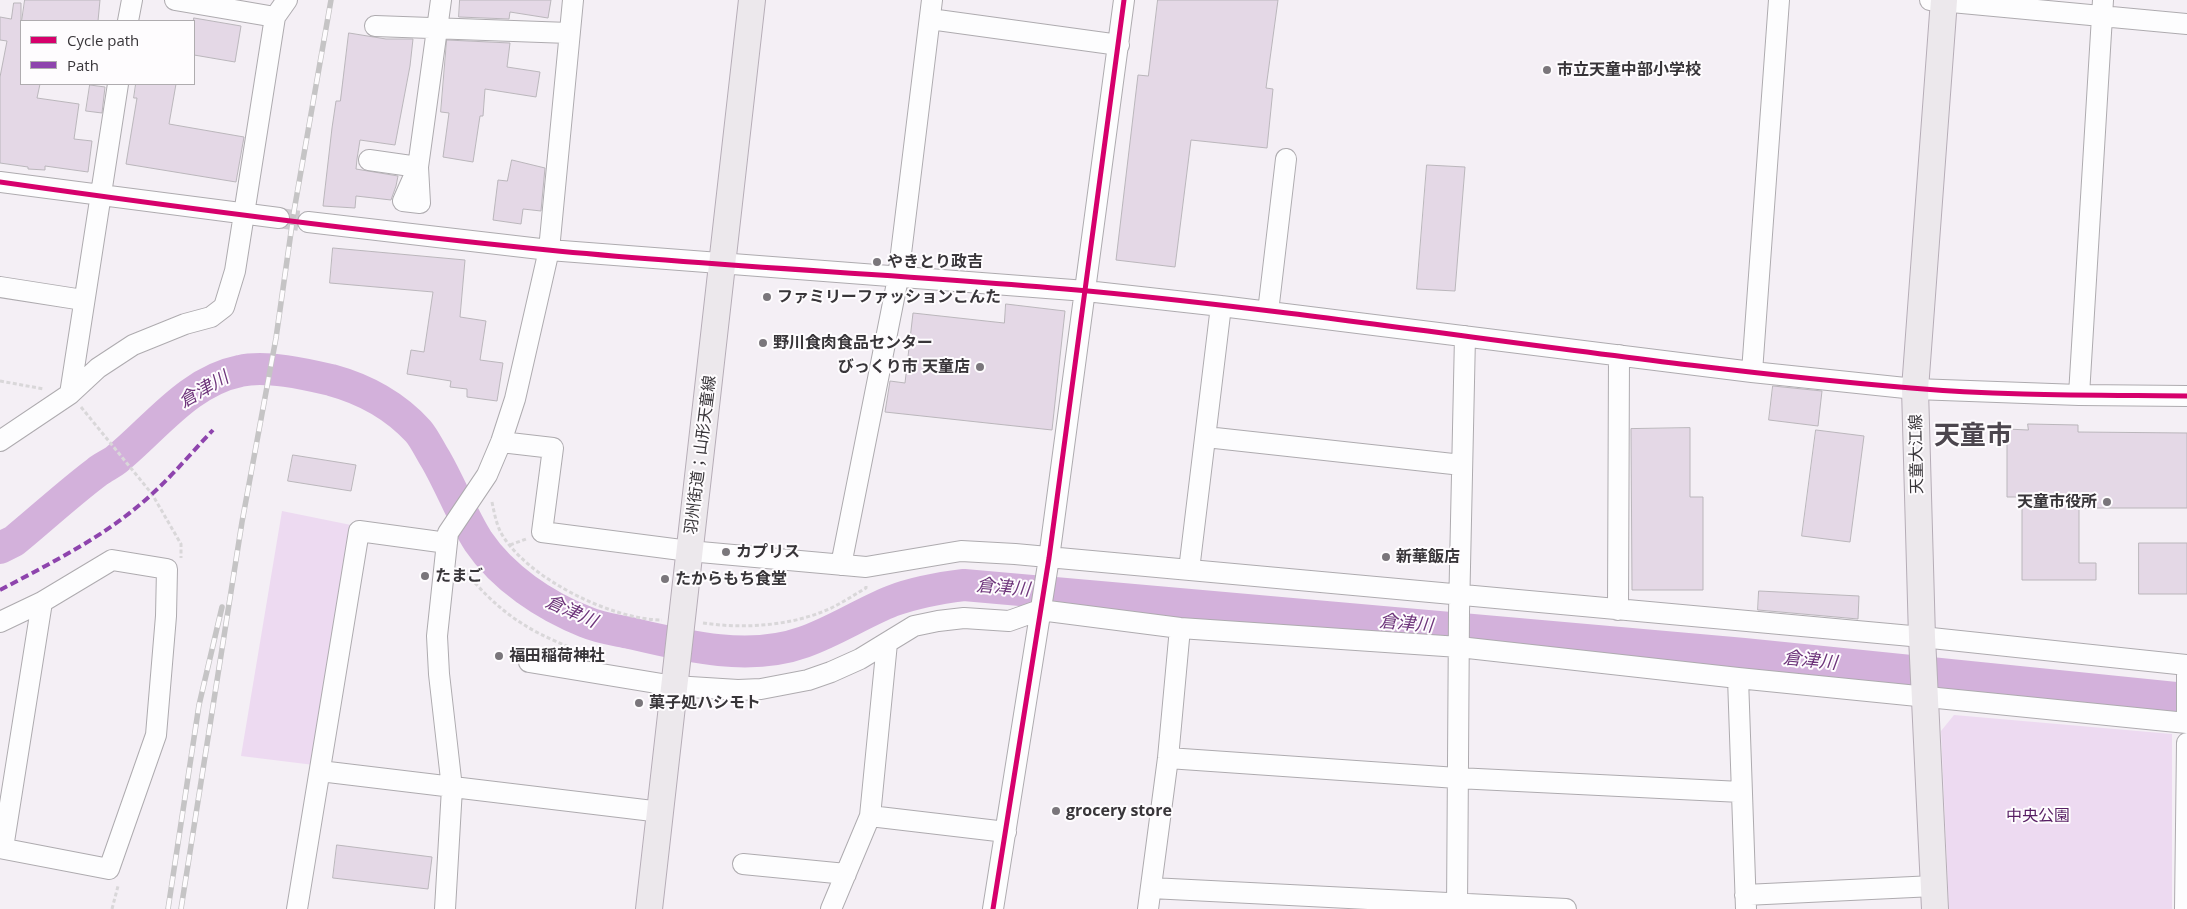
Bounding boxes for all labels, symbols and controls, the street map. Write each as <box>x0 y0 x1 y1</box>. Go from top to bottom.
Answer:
legend <box>20 20 195 85</box>
text: Cycle path <box>67 30 139 50</box>
text: Path <box>67 55 99 75</box>
place label: 市立天童中部小学校 <box>1557 60 1701 80</box>
marker: 市立天童中部小学校 <box>1541 64 1553 76</box>
place label: やきとり政吉 <box>887 252 983 272</box>
marker: やきとり政吉 <box>871 256 883 268</box>
place label: ファミリーファッションこんた <box>777 287 1001 307</box>
marker: ファミリーファッションこんた <box>761 291 773 303</box>
place label: 野川食肉食品センター <box>773 333 933 353</box>
marker: 野川食肉食品センター <box>757 337 769 349</box>
place label: びっくり市 天童店 <box>838 357 970 377</box>
marker: びっくり市 天童店 <box>974 361 986 373</box>
water label: 倉津川 <box>175 367 233 413</box>
street label: 羽州街道；山形天童線 <box>682 374 720 536</box>
street label: 天童大江線 <box>1907 414 1927 494</box>
district label: 天童市 <box>1934 421 2012 453</box>
place label: 天童市役所 <box>2017 492 2097 512</box>
marker: 天童市役所 <box>2101 496 2113 508</box>
place label: カプリス <box>736 542 800 562</box>
marker: カプリス <box>720 546 732 558</box>
place label: 新華飯店 <box>1396 547 1460 567</box>
marker: 新華飯店 <box>1380 551 1392 563</box>
place label: たまご <box>435 566 483 586</box>
place label: たからもち食堂 <box>675 569 787 589</box>
marker: たまご <box>419 570 431 582</box>
marker: たからもち食堂 <box>659 573 671 585</box>
water label: 倉津川 <box>975 575 1031 601</box>
water label: 倉津川 <box>542 591 600 633</box>
water label: 倉津川 <box>1378 611 1434 637</box>
place label: 福田稲荷神社 <box>509 646 605 666</box>
water label: 倉津川 <box>1782 647 1838 675</box>
marker: 福田稲荷神社 <box>493 650 505 662</box>
place label: 菓子処ハシモト <box>649 693 761 713</box>
marker: 菓子処ハシモト <box>633 697 645 709</box>
place label: grocery store <box>1066 801 1172 821</box>
marker: grocery store <box>1050 805 1062 817</box>
park label: 中央公園 <box>2006 806 2070 826</box>

